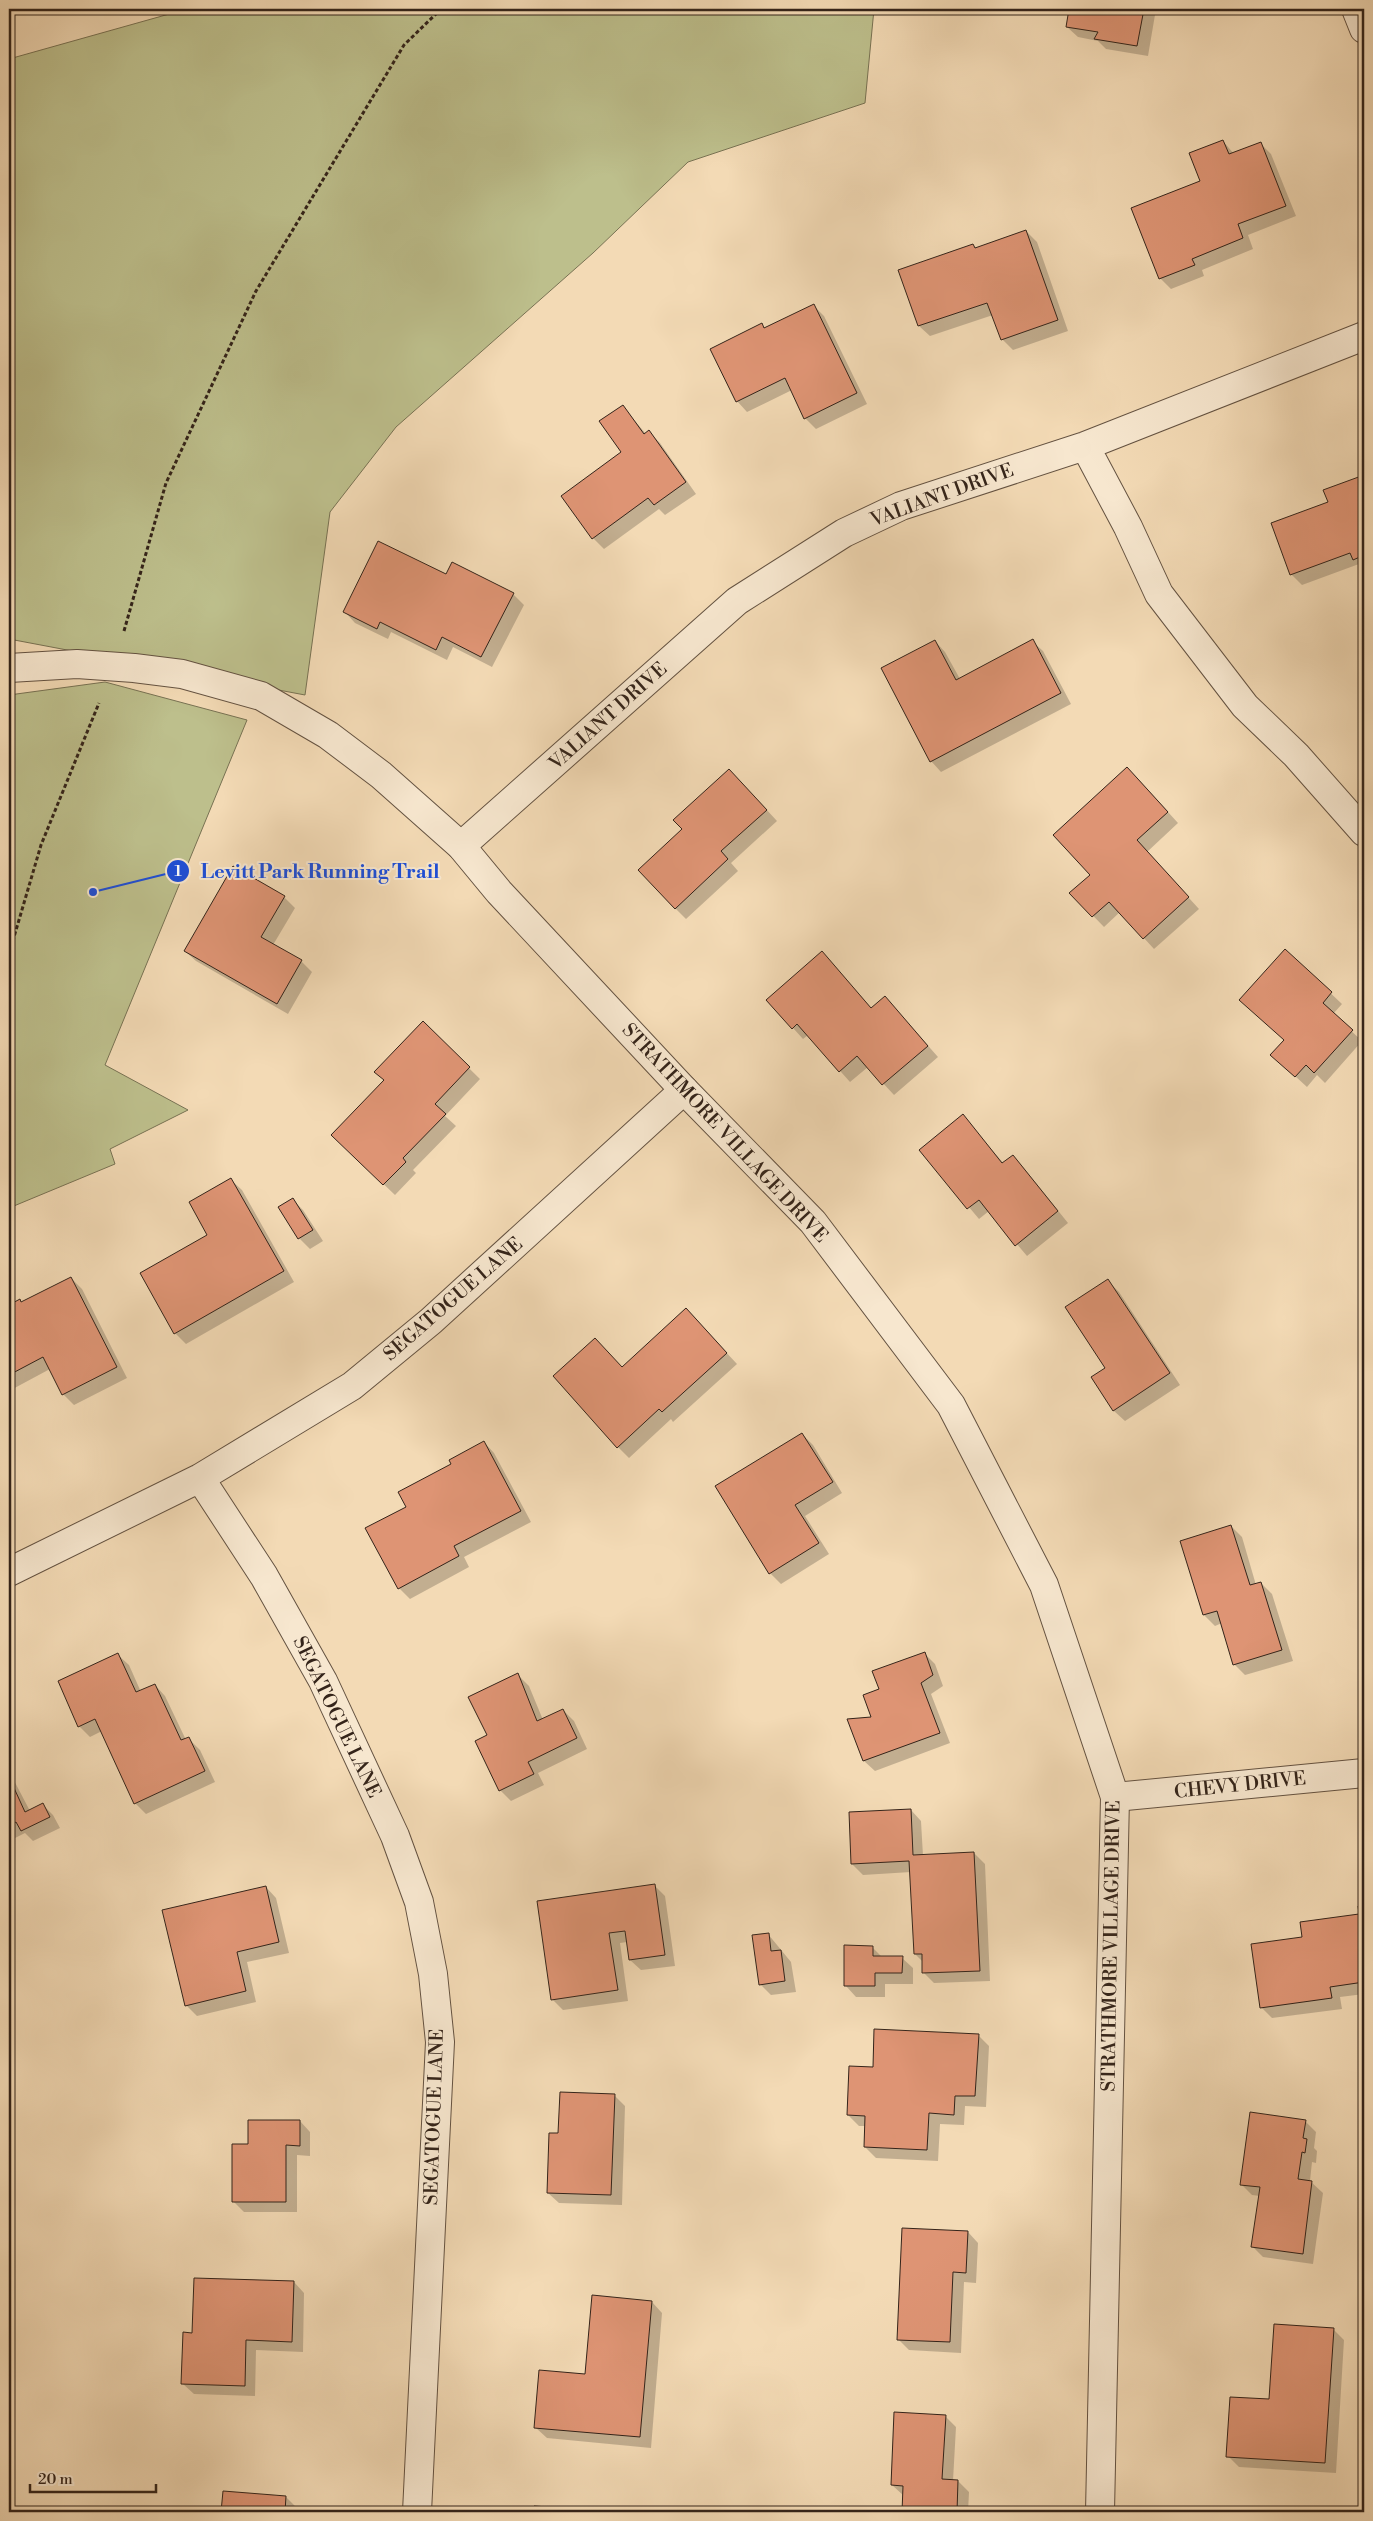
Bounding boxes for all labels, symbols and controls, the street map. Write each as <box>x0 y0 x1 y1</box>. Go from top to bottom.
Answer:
street label: VALIANT DRIVE <box>866 458 1017 532</box>
street label: VALIANT DRIVE <box>543 657 672 776</box>
callout: Levitt Park Running Trail <box>165 853 449 888</box>
text: Levitt Park Running Trail <box>200 860 440 885</box>
text: 1 <box>174 862 182 881</box>
street label: STRATHMORE VILLAGE DRIVE <box>617 1018 833 1248</box>
street label: SEGATOGUE LANE <box>378 1232 528 1366</box>
street label: SEGATOGUE LANE <box>287 1632 387 1802</box>
street label: CHEVY DRIVE <box>1173 1766 1307 1804</box>
street label: STRATHMORE VILLAGE DRIVE <box>1096 1800 1126 2092</box>
street label: SEGATOGUE LANE <box>419 2028 449 2206</box>
scale bar <box>30 2461 156 2493</box>
text: 20 m <box>38 2470 73 2489</box>

